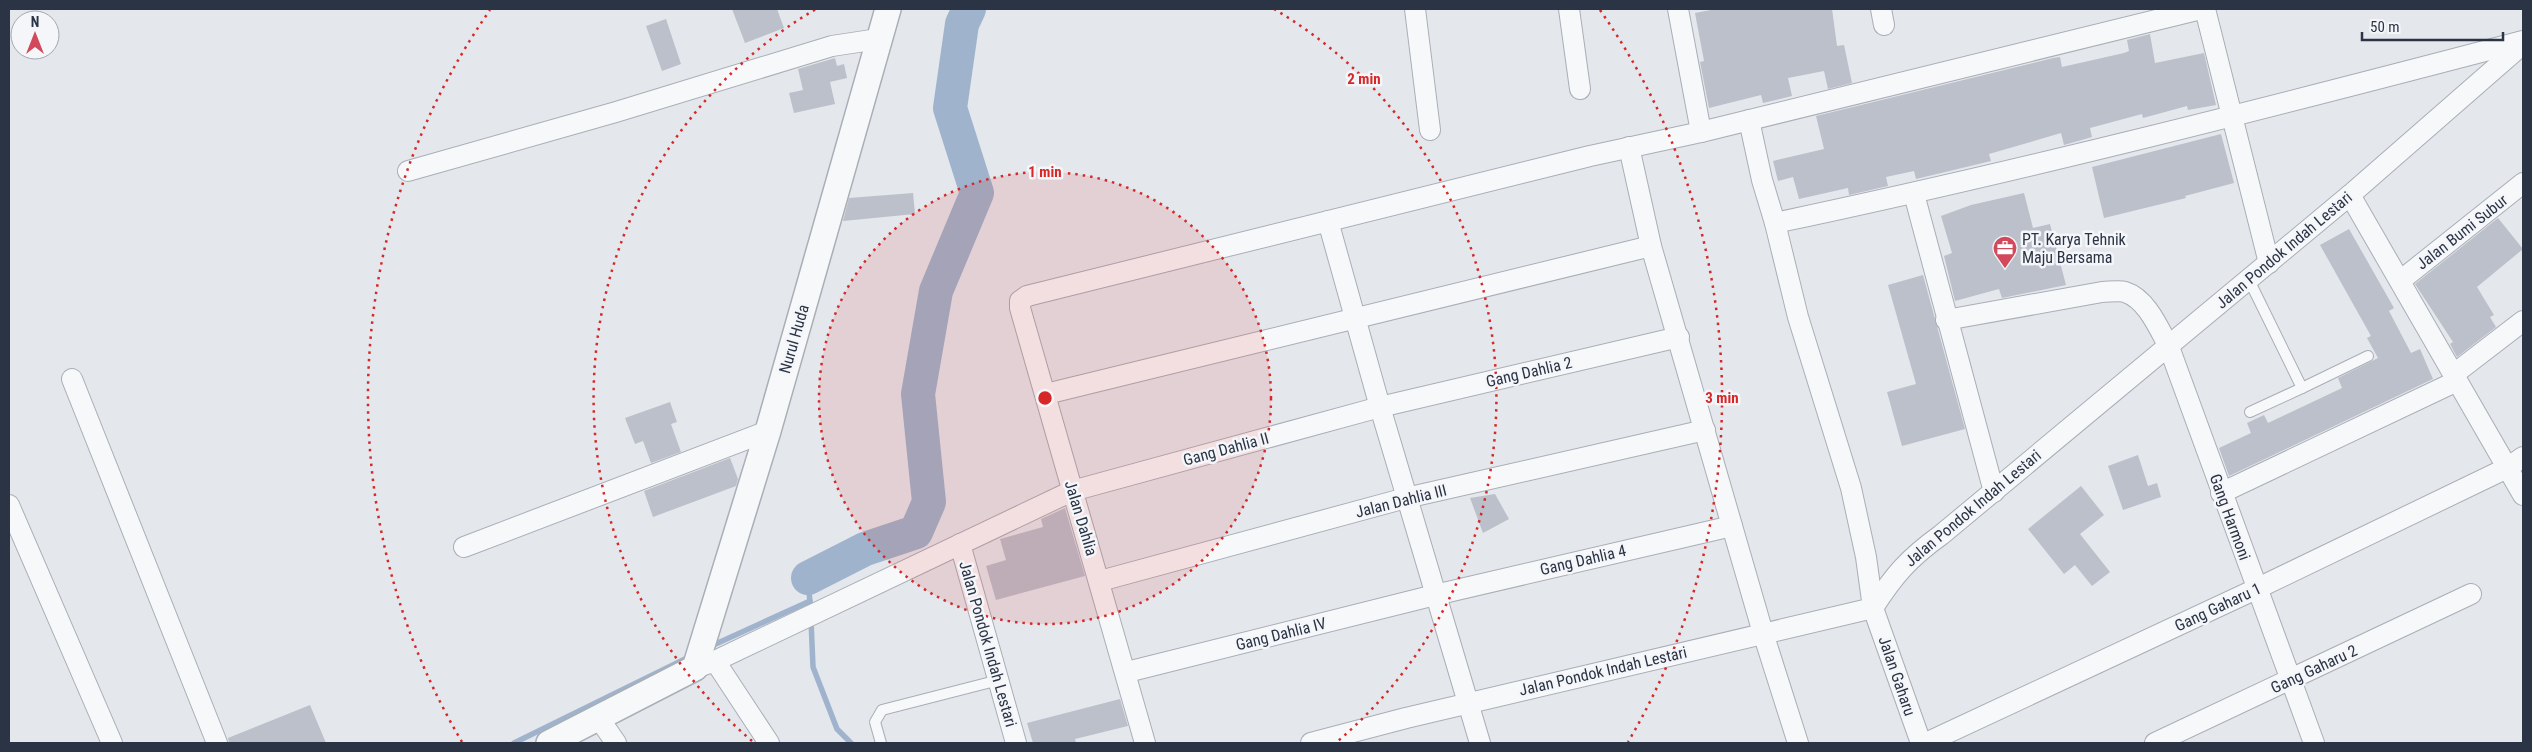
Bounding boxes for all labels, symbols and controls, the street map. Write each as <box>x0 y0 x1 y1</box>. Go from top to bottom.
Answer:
north arrow <box>10 10 60 60</box>
scale bar <box>2362 10 2503 42</box>
text: N <box>31 14 39 30</box>
text: 50 m <box>2370 18 2400 36</box>
text: 2 min <box>1347 70 1381 88</box>
text: 1 min <box>1028 163 1062 181</box>
street label: Jalan Pondok Indah Lestari <box>2212 188 2356 312</box>
street label: Jalan Bumi Subur <box>2413 190 2512 274</box>
place label: PT. Karya Tehnik Maju Bersama <box>2022 230 2127 267</box>
office icon: PT. Karya Tehnik Maju Bersama <box>1992 235 2018 269</box>
street label: Nurul Huda <box>775 302 813 376</box>
street label: Gang Dahlia 2 <box>1484 353 1574 391</box>
centre of rings <box>1036 389 1054 407</box>
text: 3 min <box>1705 389 1739 407</box>
street label: Gang Dahlia II <box>1181 428 1271 470</box>
street label: Jalan Pondok Indah Lestari <box>1901 446 2045 570</box>
street label: Gang Harmoni <box>2206 471 2254 563</box>
street label: Jalan Dahlia <box>1061 478 1101 558</box>
street label: Jalan Dahlia III <box>1353 480 1449 522</box>
street label: Gang Dahlia 4 <box>1538 541 1628 579</box>
street label: Jalan Pondok Indah Lestari <box>955 559 1021 729</box>
street label: Gang Gaharu 1 <box>2172 579 2264 635</box>
street label: Gang Dahlia IV <box>1234 614 1328 654</box>
street label: Jalan Gaharu <box>1874 634 1920 718</box>
street label: Gang Gaharu 2 <box>2268 641 2360 697</box>
street label: Jalan Pondok Indah Lestari <box>1517 642 1689 700</box>

